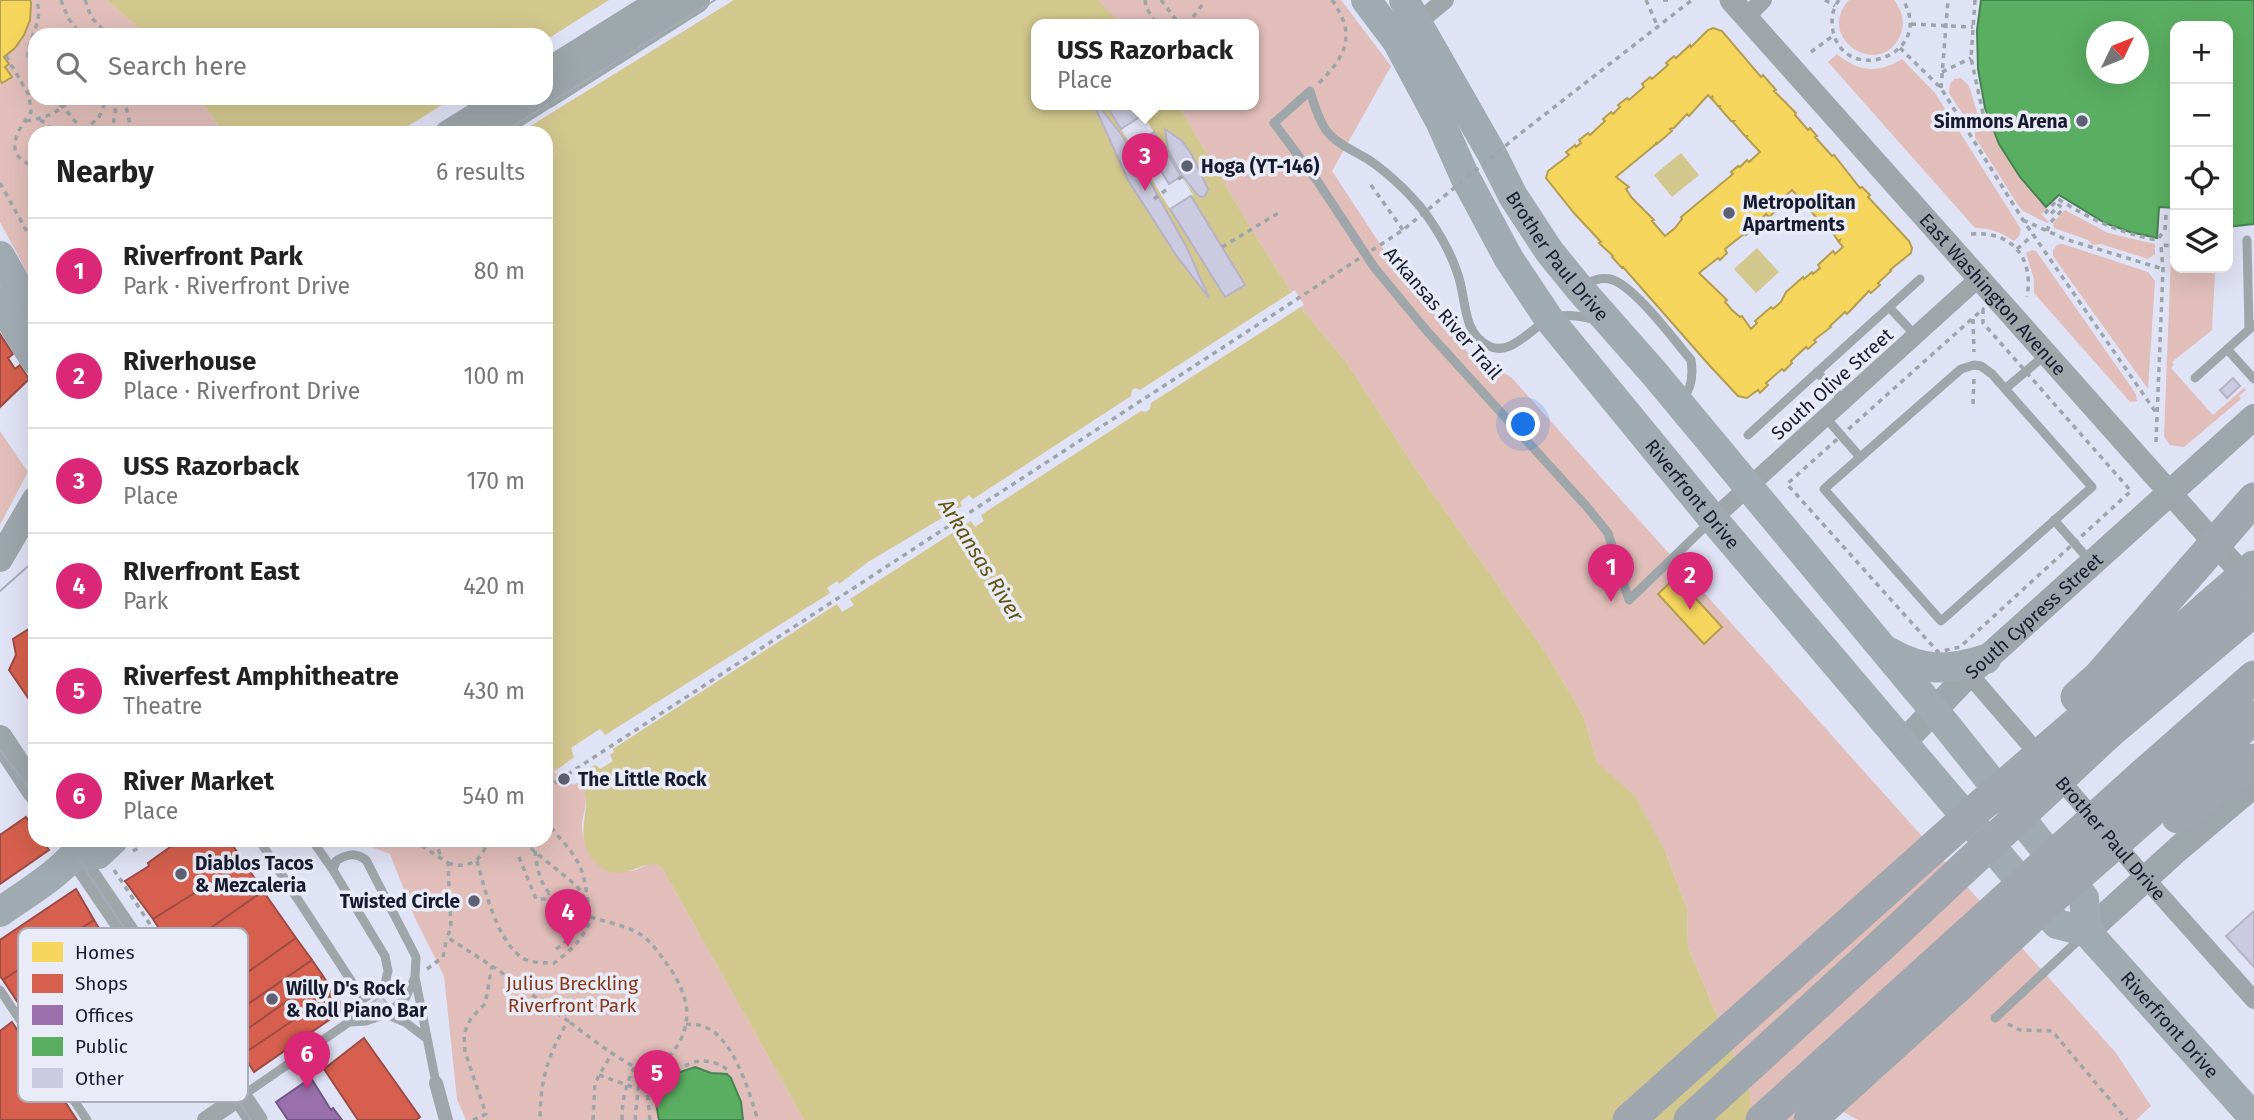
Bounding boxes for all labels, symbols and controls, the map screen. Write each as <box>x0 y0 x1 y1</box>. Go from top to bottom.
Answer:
popup <box>1031 19 1259 110</box>
north arrow <box>2086 21 2149 84</box>
map controls <box>2170 21 2233 273</box>
button: + <box>2170 21 2233 84</box>
search box <box>28 28 553 105</box>
text: USS Razorback <box>1057 35 1233 66</box>
icon: search <box>52 48 90 86</box>
text: Search here <box>108 51 247 82</box>
text: Place <box>1057 66 1112 94</box>
button: − <box>2170 84 2233 147</box>
place label: Simmons Arena <box>1934 110 2068 133</box>
marker: Simmons Arena <box>2074 113 2090 129</box>
pin: 3 <box>1122 133 1168 191</box>
button: locate <box>2170 147 2233 210</box>
text: Nearby <box>56 154 154 190</box>
place label: Hoga (YT-146) <box>1201 155 1319 178</box>
text: 6 results <box>436 158 525 186</box>
marker: Hoga (YT-146) <box>1179 158 1195 174</box>
street label: Brother Paul Drive <box>1501 187 1614 325</box>
place label: Metropolitan Apartments <box>1742 191 1856 236</box>
marker: Metropolitan Apartments <box>1721 205 1737 221</box>
street label: East Washington Avenue <box>1915 208 2071 380</box>
button: layers <box>2170 210 2233 273</box>
text: Riverfront Park <box>123 241 303 272</box>
street label: Arkansas River Trail <box>1379 242 1507 384</box>
text: 1 <box>74 257 84 285</box>
text: 80 m <box>474 257 525 285</box>
text: Park · Riverfront Drive <box>123 272 350 300</box>
street label: South Olive Street <box>1766 323 1898 445</box>
text: Riverhouse <box>123 346 256 377</box>
text: 2 <box>73 362 85 390</box>
text: 100 m <box>464 362 525 390</box>
text: Place · Riverfront Drive <box>123 377 360 405</box>
your location <box>1506 407 1540 441</box>
street label: Riverfront Drive <box>1641 434 1745 554</box>
text: USS Razorback <box>123 451 299 482</box>
text: 3 <box>73 467 85 495</box>
text: 170 m <box>466 467 525 495</box>
text: Place <box>123 482 178 510</box>
water label: Arkansas River <box>932 493 1030 627</box>
pin: 1 <box>1588 544 1634 602</box>
street label: South Cypress Street <box>1960 548 2107 684</box>
pin: 2 <box>1667 552 1713 610</box>
text: RIverfront East <box>123 556 300 587</box>
text: 4 <box>73 572 86 600</box>
text: 420 m <box>463 572 525 600</box>
text: Park <box>123 587 168 615</box>
text: Riverfest Amphitheatre <box>123 661 399 692</box>
text: 5 <box>73 677 85 705</box>
text: 430 m <box>463 677 525 705</box>
text: Theatre <box>123 692 202 720</box>
text: River Market <box>123 766 274 797</box>
place label: The Little Rock <box>578 768 707 791</box>
marker: The Little Rock <box>556 771 572 787</box>
street label: Brother Paul Drive <box>2051 771 2171 905</box>
text: 6 <box>73 782 85 810</box>
text: 540 m <box>463 782 525 810</box>
text: Place <box>123 797 178 825</box>
place label: Diablos Tacos & Mezcaleria <box>195 852 314 897</box>
marker: Diablos Tacos & Mezcaleria <box>173 866 189 882</box>
pin: 4 <box>545 889 591 947</box>
place label: Twisted Circle <box>340 890 460 913</box>
marker: Twisted Circle <box>466 893 482 909</box>
legend <box>18 928 248 1102</box>
text: Homes <box>75 941 135 964</box>
street label: Riverfront Drive <box>2116 966 2224 1083</box>
text: Shops <box>75 972 128 995</box>
park label: Julius Breckling Riverfront Park <box>506 972 638 1017</box>
place label: Willy D's Rock & Roll Piano Bar <box>286 977 427 1022</box>
marker: Willy D's Rock & Roll Piano Bar <box>264 991 280 1007</box>
text: Offices <box>75 1004 133 1027</box>
pin: 6 <box>284 1031 330 1089</box>
text: Public <box>75 1035 128 1058</box>
pin: 5 <box>634 1050 680 1108</box>
text: Other <box>75 1067 124 1090</box>

